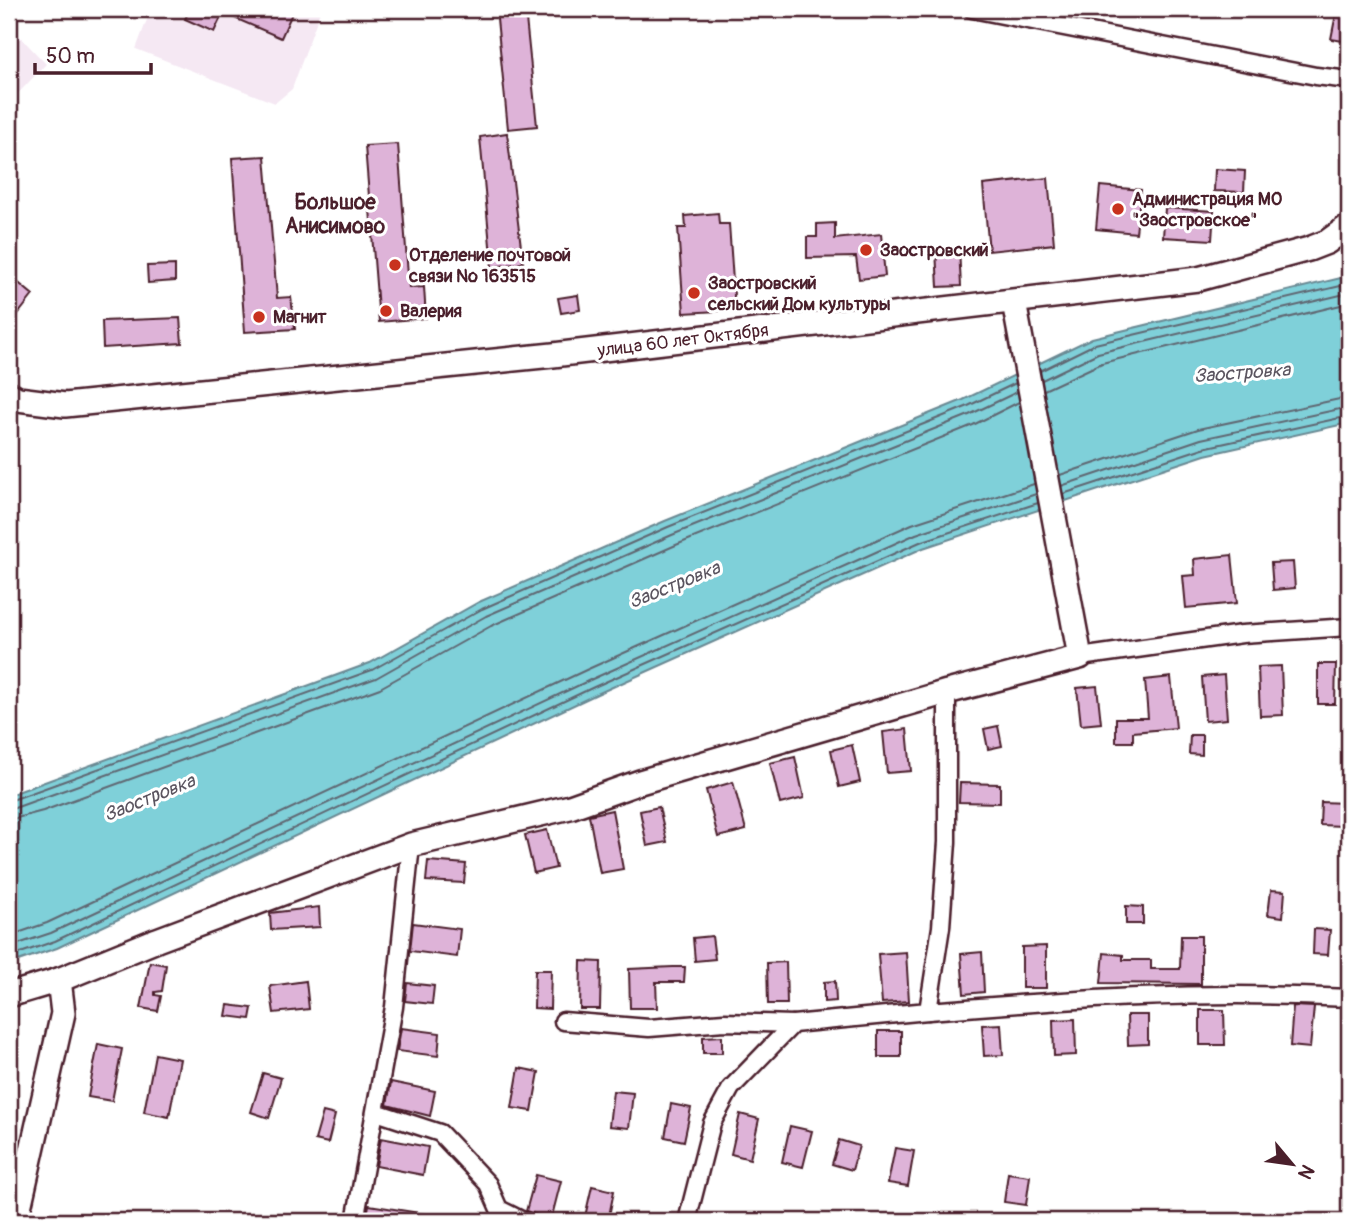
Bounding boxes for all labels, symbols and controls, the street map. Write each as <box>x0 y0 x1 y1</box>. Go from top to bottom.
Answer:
scale bar <box>35 32 150 76</box>
text: 50 m <box>46 43 95 70</box>
place label: Администрация МО "Заостровское" <box>1132 188 1283 232</box>
district label: Большое Анисимово <box>285 189 386 240</box>
marker: Администрация МО "Заостровское" <box>1110 201 1126 217</box>
place label: Заостровский <box>880 239 989 262</box>
marker: Заостровский <box>858 242 874 258</box>
place label: Отделение почтовой связи № 163515 <box>408 244 571 288</box>
marker: Отделение почтовой связи № 163515 <box>387 257 403 273</box>
place label: Заостровский сельский Дом культуры <box>707 272 890 316</box>
marker: Заостровский сельский Дом культуры <box>686 285 702 301</box>
place label: Валерия <box>400 300 462 323</box>
marker: Валерия <box>378 303 394 319</box>
place label: Магнит <box>273 306 327 329</box>
marker: Магнит <box>251 309 267 325</box>
street label: улица 60 лет Октября <box>595 319 770 363</box>
water label: Заостровка <box>1193 358 1292 388</box>
water label: Заостровка <box>625 555 725 614</box>
water label: Заостровка <box>100 768 200 827</box>
north arrow <box>1256 1128 1326 1198</box>
text: N <box>1292 1160 1320 1183</box>

